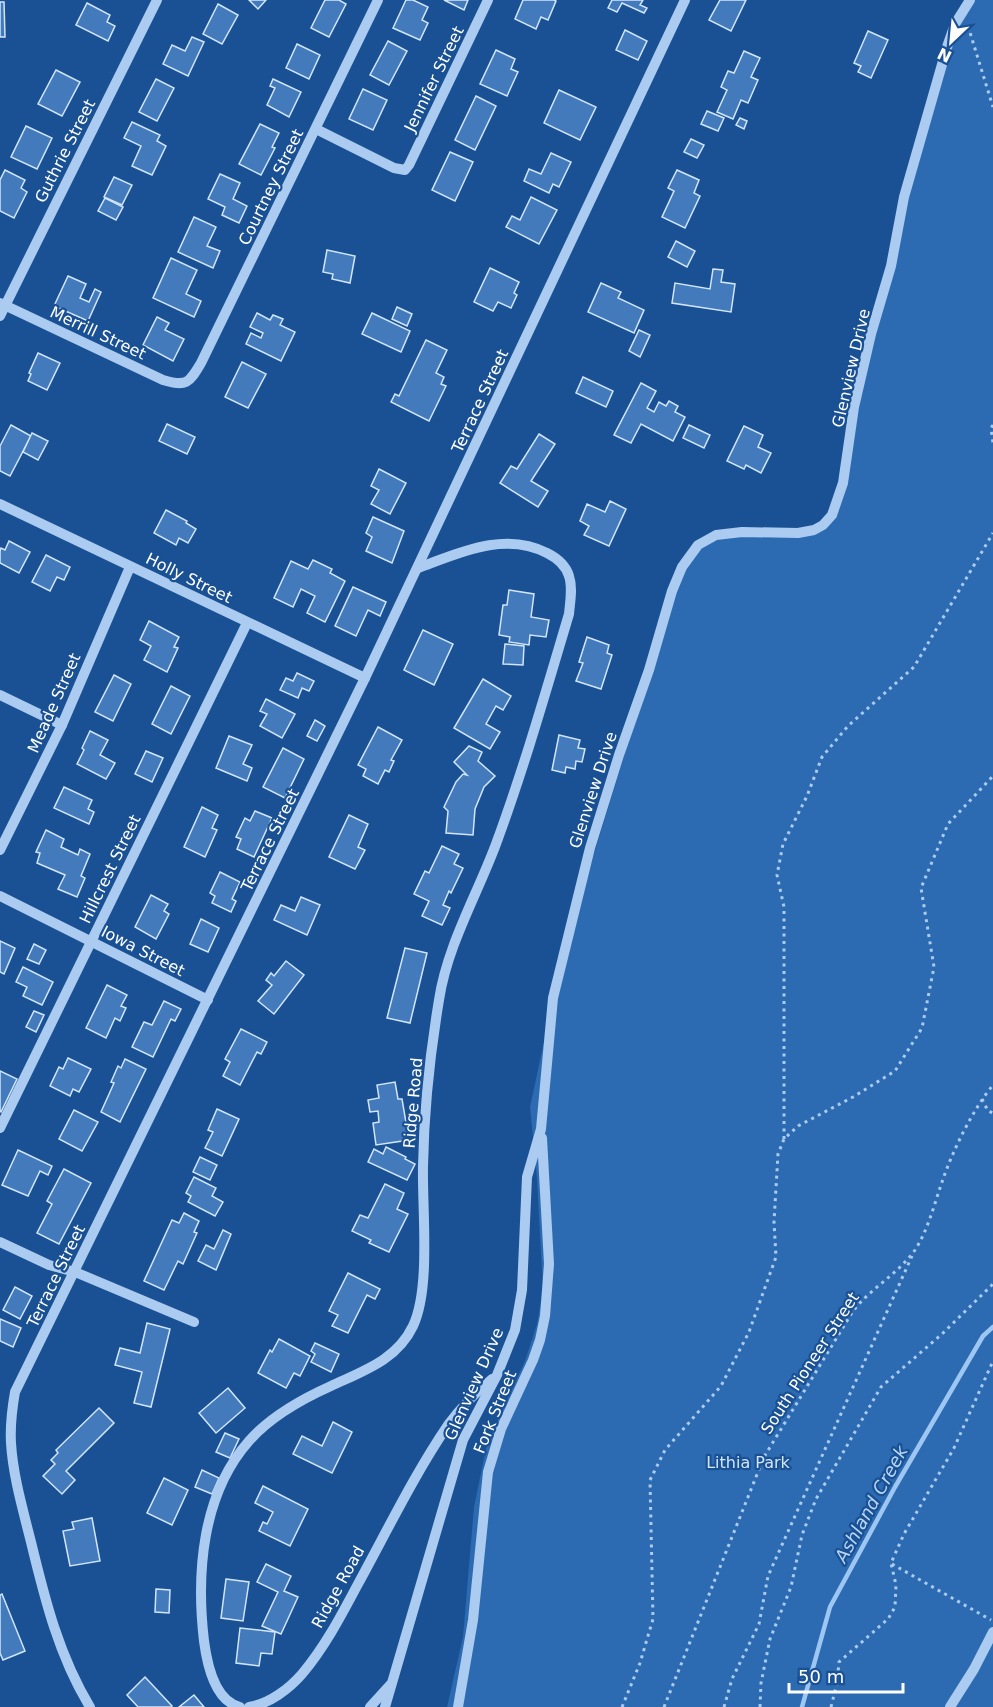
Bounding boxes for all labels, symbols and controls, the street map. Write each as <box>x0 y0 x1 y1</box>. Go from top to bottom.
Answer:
north arrow <box>921 12 981 72</box>
street label: Jennifer Street <box>400 23 468 136</box>
text: N <box>934 44 955 67</box>
street label: Guthrie Street <box>31 96 99 206</box>
street label: Courtney Street <box>235 126 307 248</box>
street label: Merrill Street <box>47 303 149 363</box>
street label: Glenview Drive <box>828 307 874 429</box>
street label: Terrace Street <box>447 346 512 457</box>
street label: Holly Street <box>143 549 235 607</box>
street label: Meade Street <box>24 650 84 756</box>
street label: Glenview Drive <box>565 729 621 851</box>
street label: Terrace Street <box>236 786 303 895</box>
street label: Hillcrest Street <box>75 812 145 926</box>
street label: Iowa Street <box>98 922 188 980</box>
street label: Ridge Road <box>400 1057 426 1149</box>
street label: Terrace Street <box>22 1222 89 1331</box>
street label: South Pioneer Street <box>757 1289 863 1437</box>
street label: Glenview Drive <box>441 1325 507 1443</box>
street label: Fork Street <box>470 1368 520 1456</box>
water label: Ashland Creek <box>830 1441 913 1567</box>
park label: Lithia Park <box>706 1453 791 1472</box>
street label: Ridge Road <box>308 1543 368 1631</box>
scale bar <box>789 1656 903 1694</box>
text: 50 m <box>798 1666 844 1687</box>

